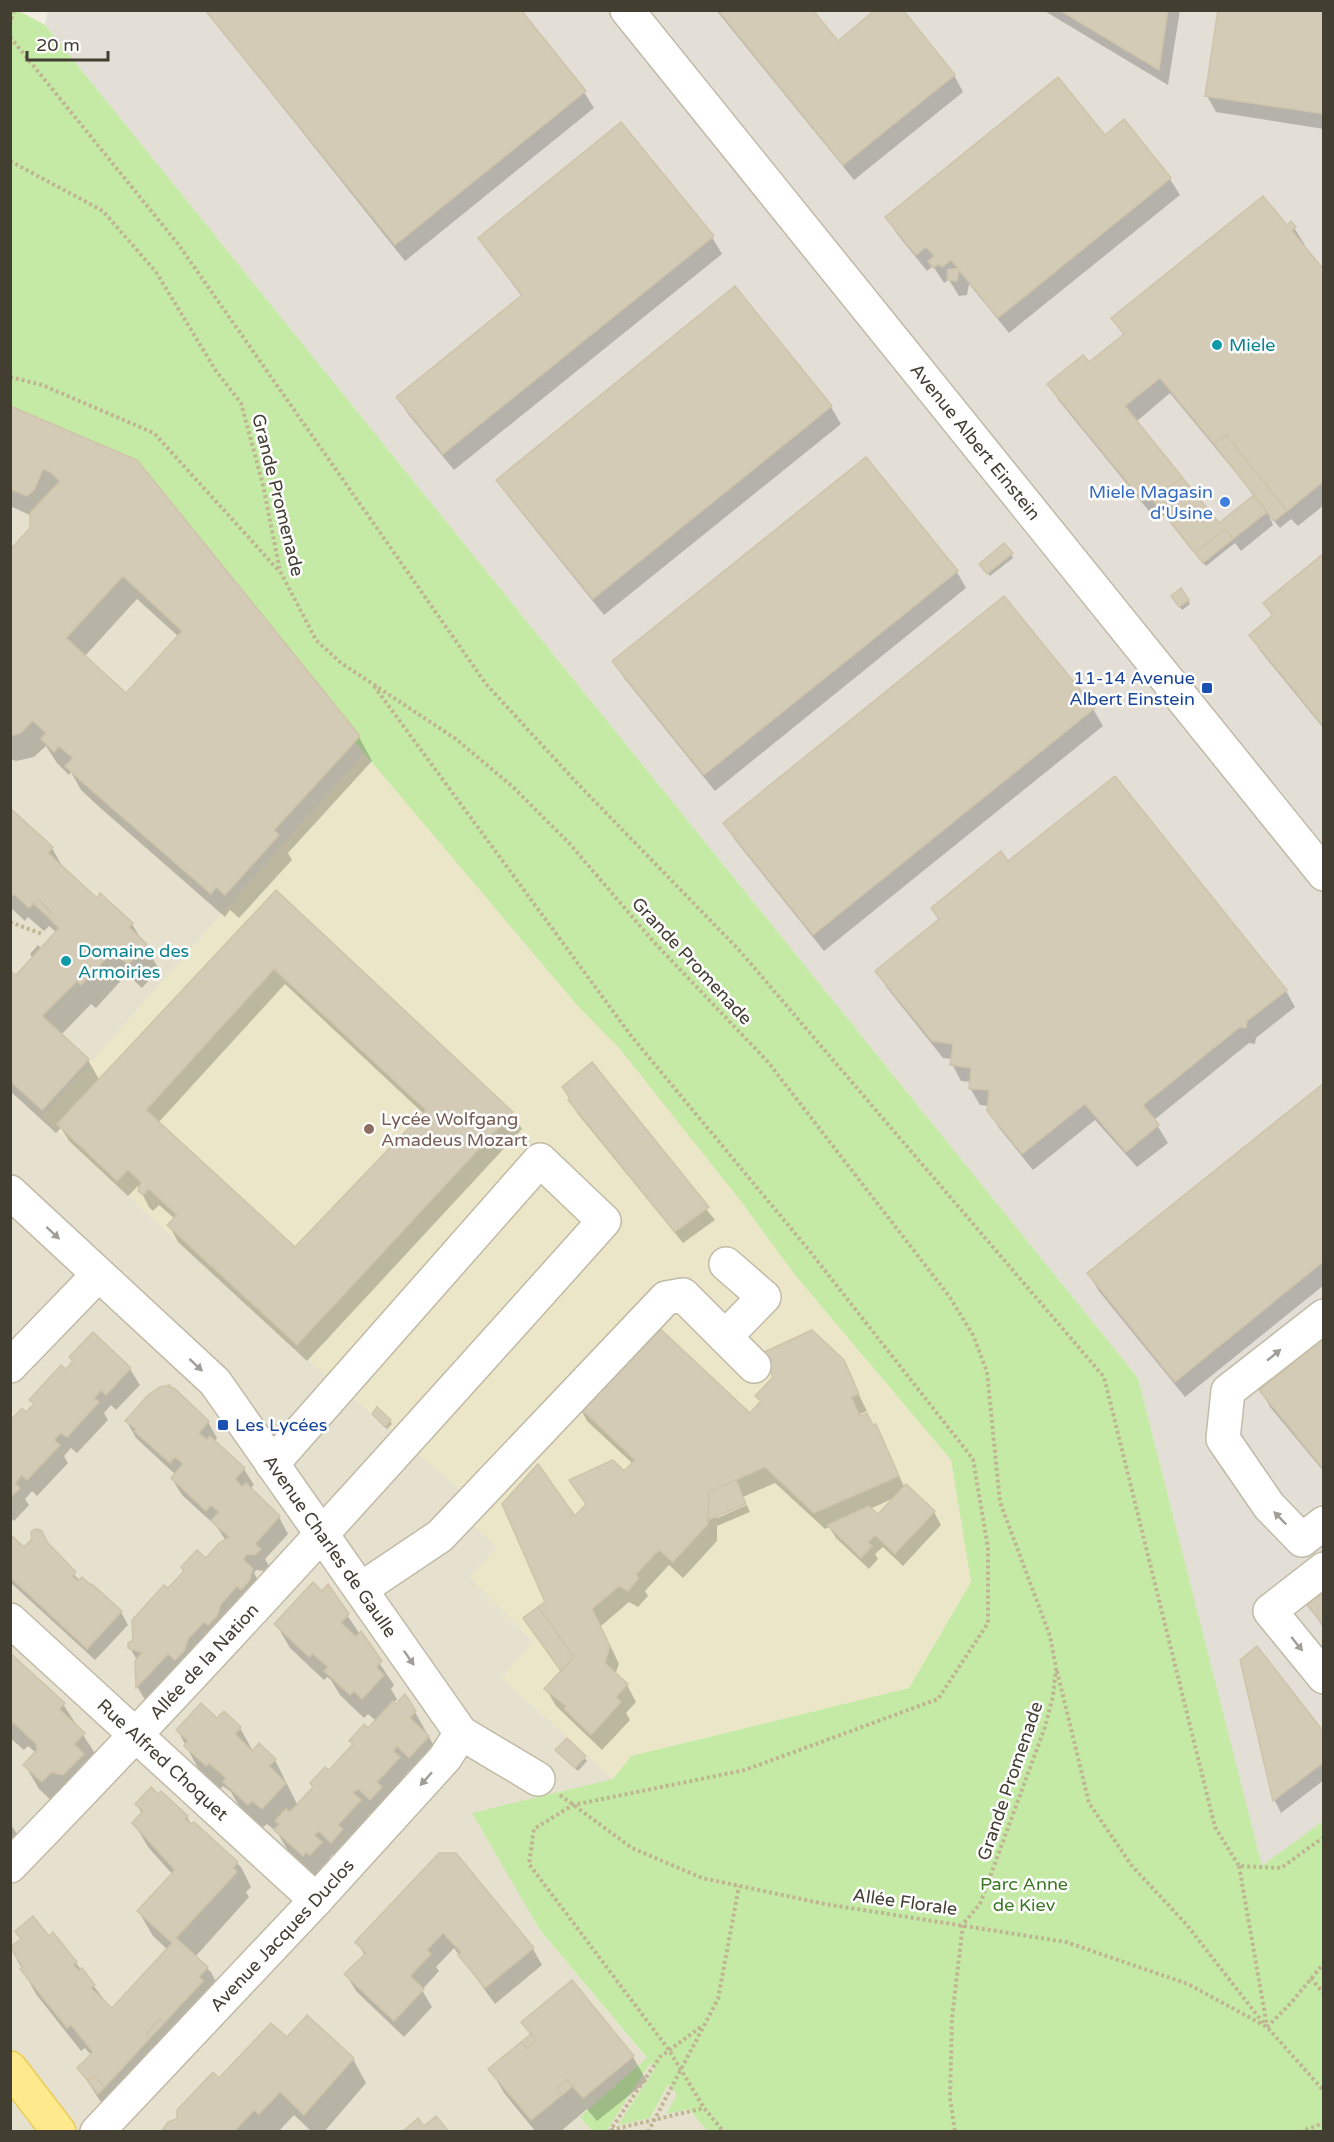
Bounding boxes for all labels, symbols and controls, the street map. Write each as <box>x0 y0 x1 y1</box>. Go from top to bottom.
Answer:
scale bar <box>27 24 108 62</box>
text: 20 m <box>36 34 80 56</box>
place label: Miele <box>1229 334 1276 356</box>
marker: Miele <box>1210 338 1224 352</box>
street label: Avenue Albert Einstein <box>906 359 1045 525</box>
street label: Grande Promenade <box>247 411 309 579</box>
place label: Miele Magasin d'Usine <box>1089 481 1213 524</box>
marker: Miele Magasin d'Usine <box>1218 495 1232 509</box>
place label: 11-14 Avenue Albert Einstein <box>1069 667 1195 710</box>
marker: 11-14 Avenue Albert Einstein <box>1200 681 1214 695</box>
street label: Grande Promenade <box>627 893 757 1029</box>
place label: Domaine des Armoiries <box>78 940 189 983</box>
marker: Domaine des Armoiries <box>59 954 73 968</box>
place label: Lycée Wolfgang Amadeus Mozart <box>381 1108 528 1151</box>
marker: Lycée Wolfgang Amadeus Mozart <box>362 1122 376 1136</box>
one-way arrow <box>46 1225 60 1239</box>
one-way arrow <box>1266 1349 1281 1362</box>
one-way arrow <box>188 1358 203 1371</box>
place label: Les Lycées <box>235 1414 327 1436</box>
marker: Les Lycées <box>216 1418 230 1432</box>
street label: Avenue Charles de Gaulle <box>259 1451 402 1642</box>
one-way arrow <box>1274 1511 1288 1525</box>
street label: Allée de la Nation <box>145 1599 263 1724</box>
one-way arrow <box>1290 1636 1303 1652</box>
one-way arrow <box>403 1650 415 1666</box>
street label: Rue Alfred Choquet <box>93 1694 233 1825</box>
street label: Grande Promenade <box>972 1699 1048 1863</box>
one-way arrow <box>420 1771 433 1786</box>
street label: Avenue Jacques Duclos <box>205 1854 359 2016</box>
park label: Parc Anne de Kiev <box>980 1873 1068 1916</box>
street label: Allée Florale <box>851 1884 959 1920</box>

